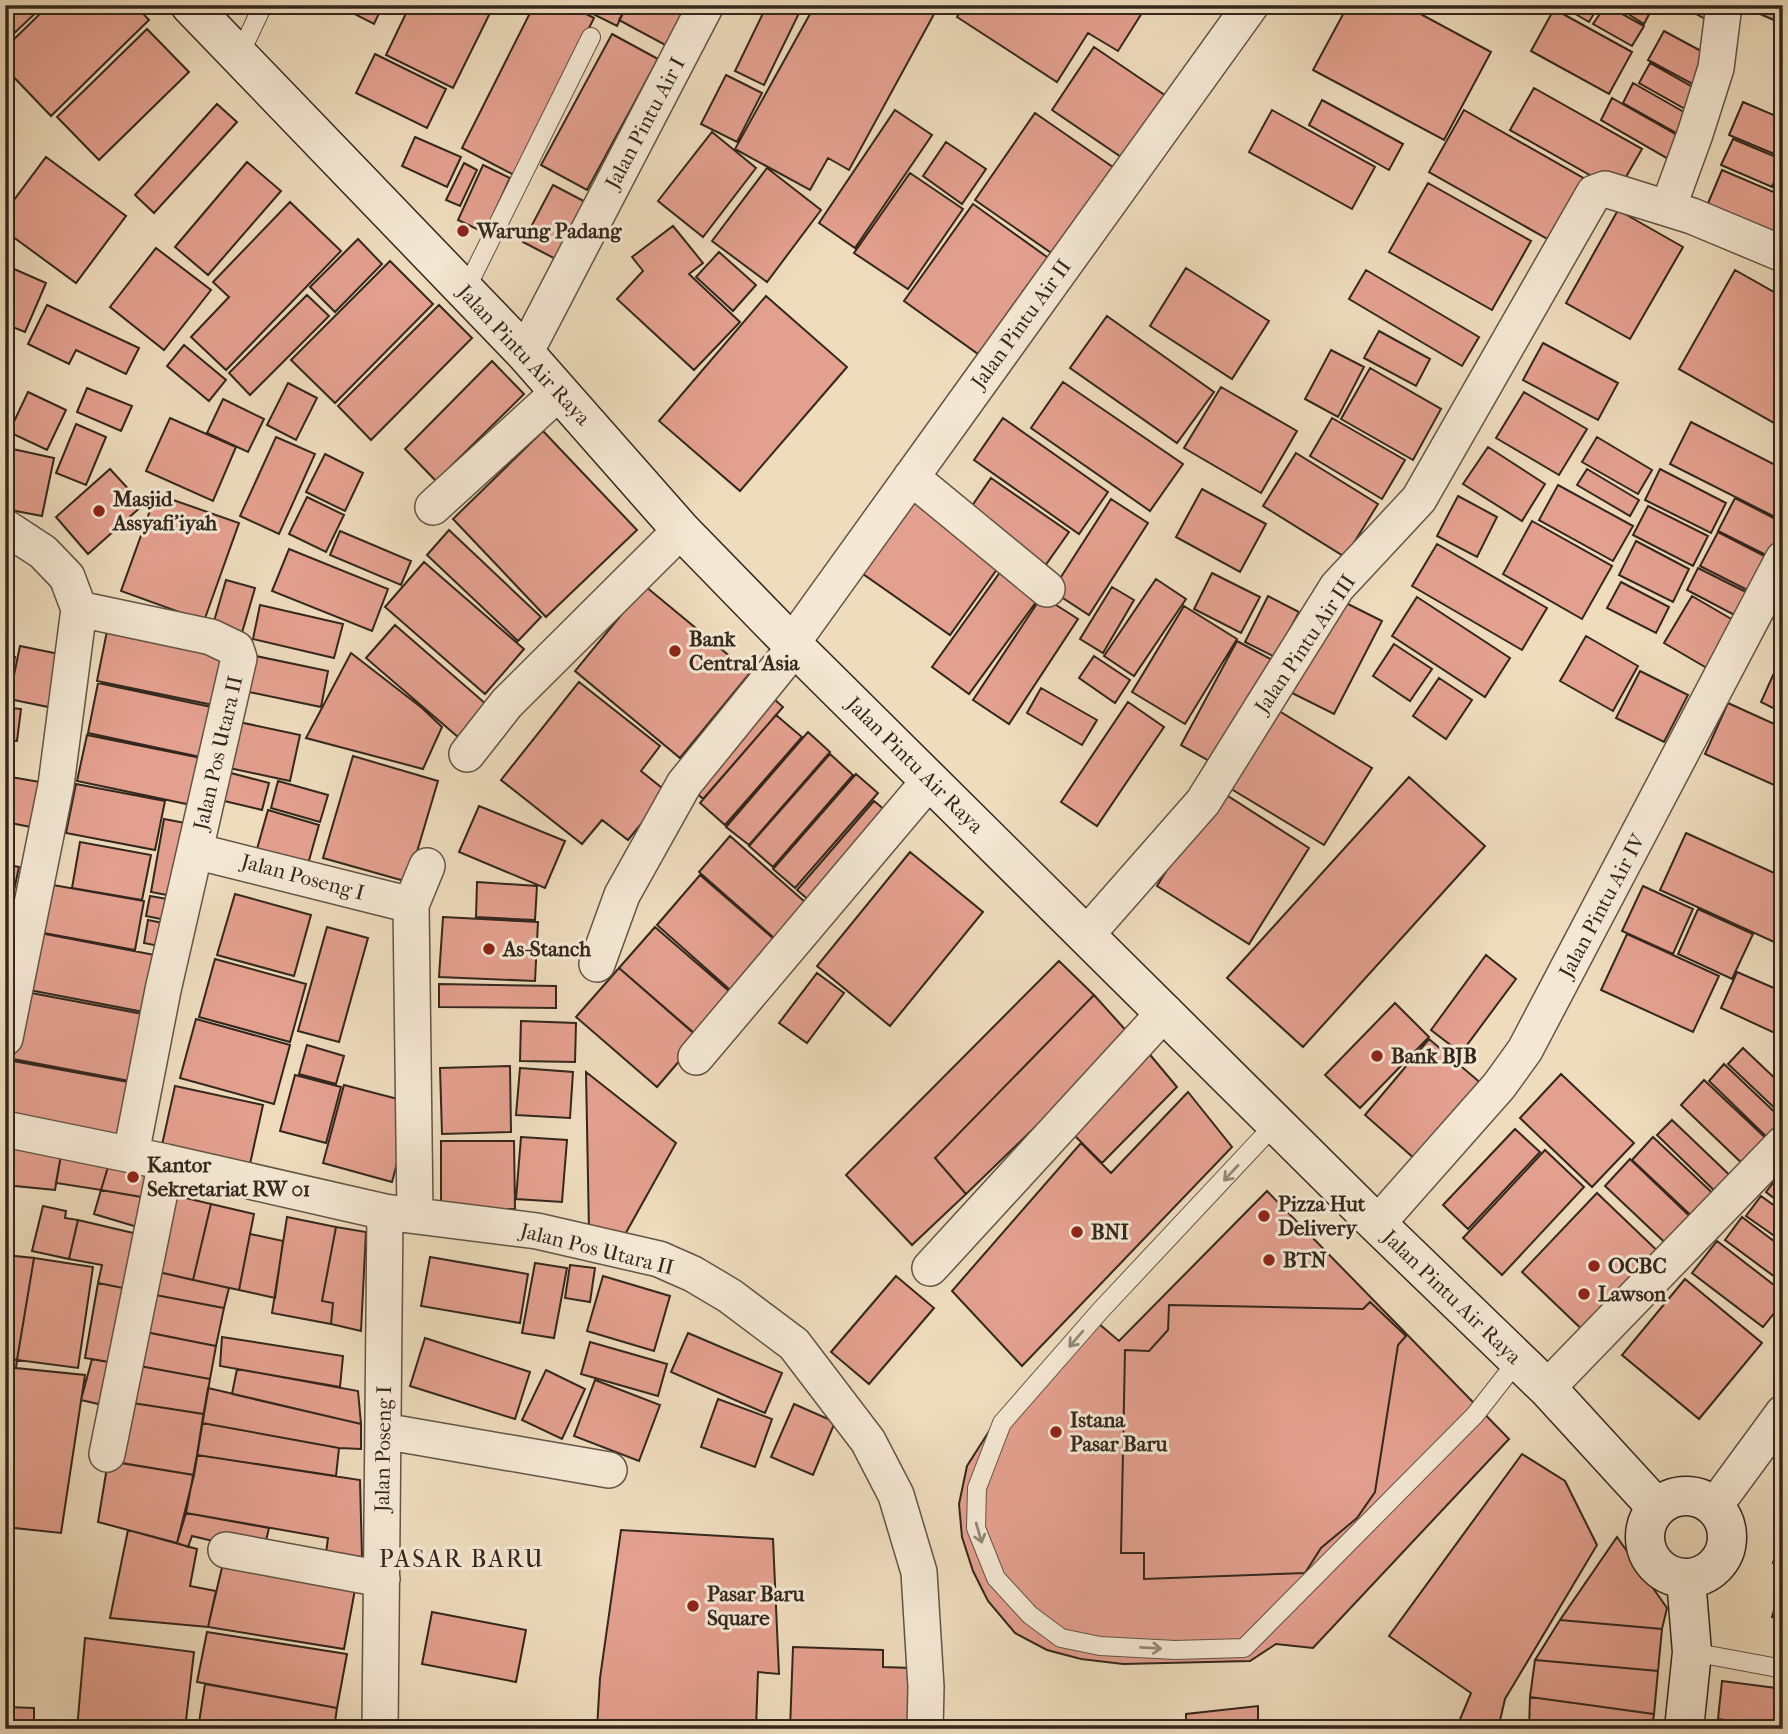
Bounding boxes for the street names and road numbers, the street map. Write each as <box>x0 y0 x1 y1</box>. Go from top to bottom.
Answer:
street label: Jalan Pintu Air I <box>599 53 690 195</box>
street label: Jalan Pintu Air II <box>965 255 1076 395</box>
street label: Jalan Pintu Air Raya <box>451 278 595 430</box>
street label: Jalan Pintu Air III <box>1249 570 1360 720</box>
street label: Jalan Pos Utara II <box>188 674 247 834</box>
street label: Jalan Pintu Air Raya <box>840 690 988 838</box>
street label: Jalan Pintu Air IV <box>1553 829 1651 984</box>
street label: Jalan Poseng I <box>237 849 367 905</box>
street label: Jalan Pos Utara II <box>516 1218 676 1280</box>
street label: Jalan Pintu Air Raya <box>1376 1223 1526 1369</box>
street label: Jalan Poseng I <box>370 1386 396 1514</box>

